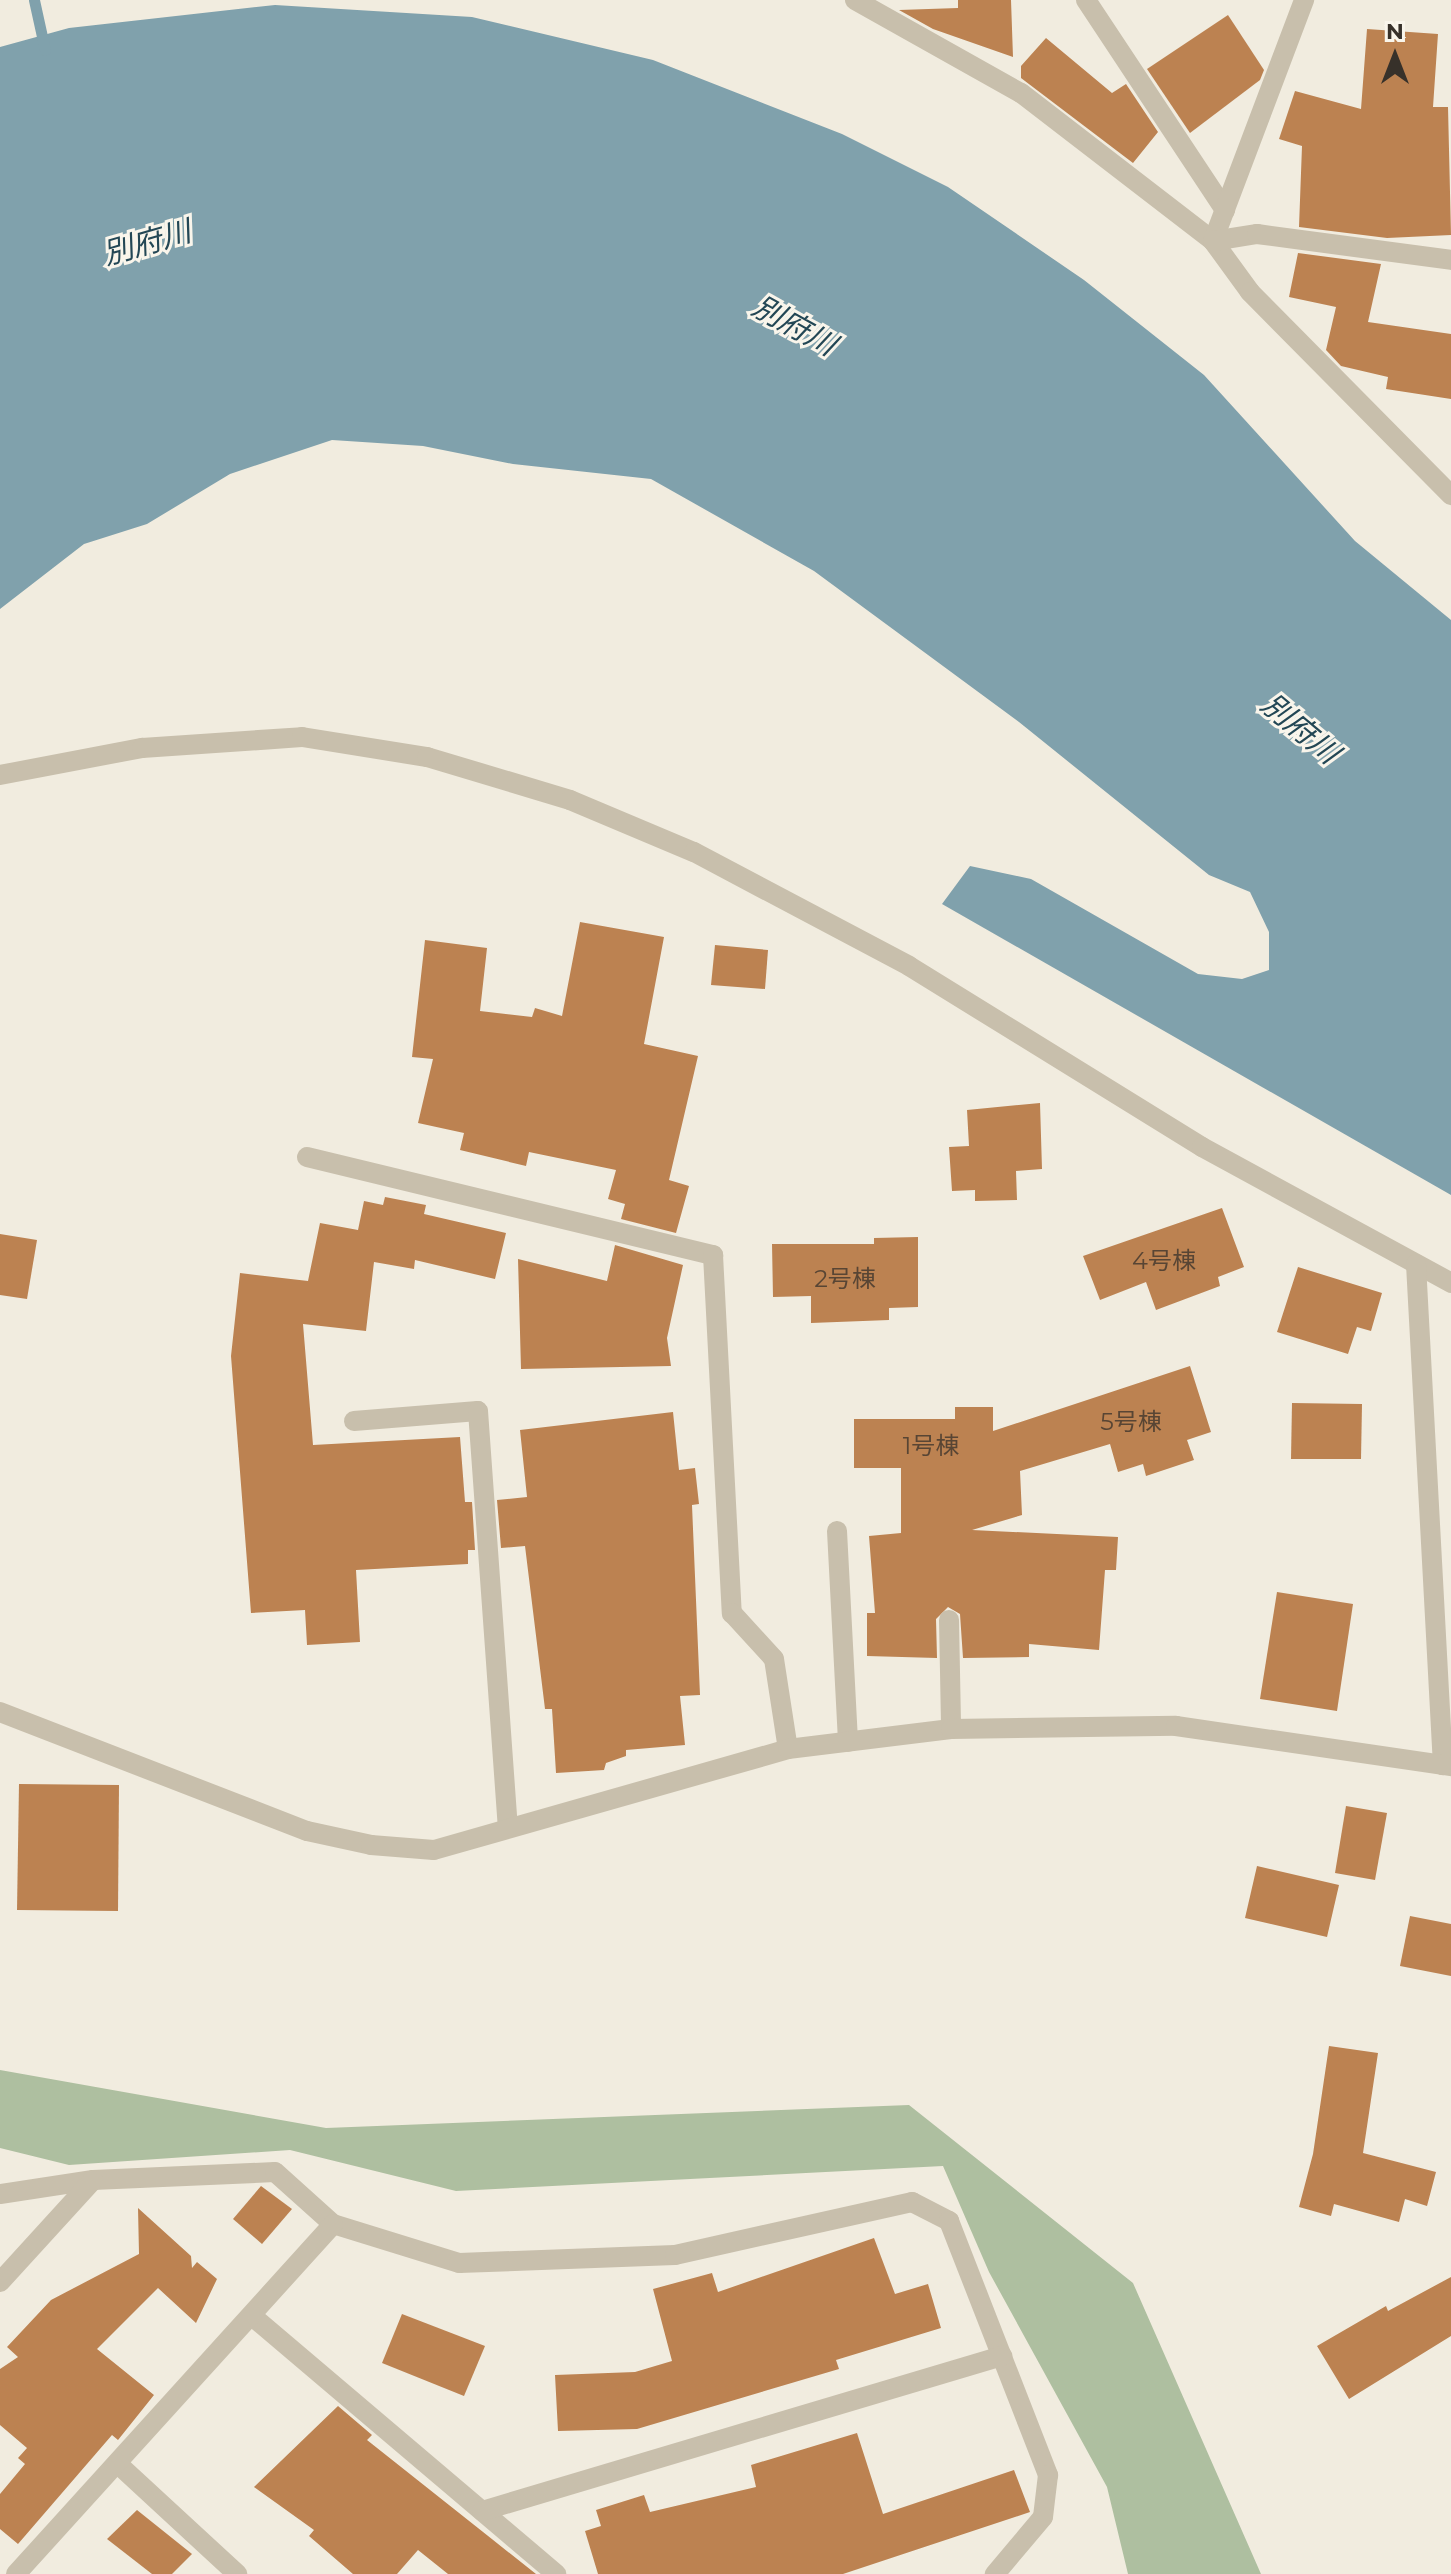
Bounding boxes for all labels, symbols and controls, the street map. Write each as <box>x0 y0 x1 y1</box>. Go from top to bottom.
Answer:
north arrow <box>1355 16 1435 96</box>
text: N <box>1386 18 1404 45</box>
water label: 別府川 <box>99 213 195 273</box>
water label: 別府川 <box>746 288 842 364</box>
water label: 別府川 <box>1254 686 1346 772</box>
house number: 4号棟 <box>1132 1247 1196 1275</box>
house number: 2号棟 <box>814 1265 876 1293</box>
house number: 5号棟 <box>1100 1408 1162 1436</box>
house number: 1号棟 <box>903 1432 959 1460</box>

